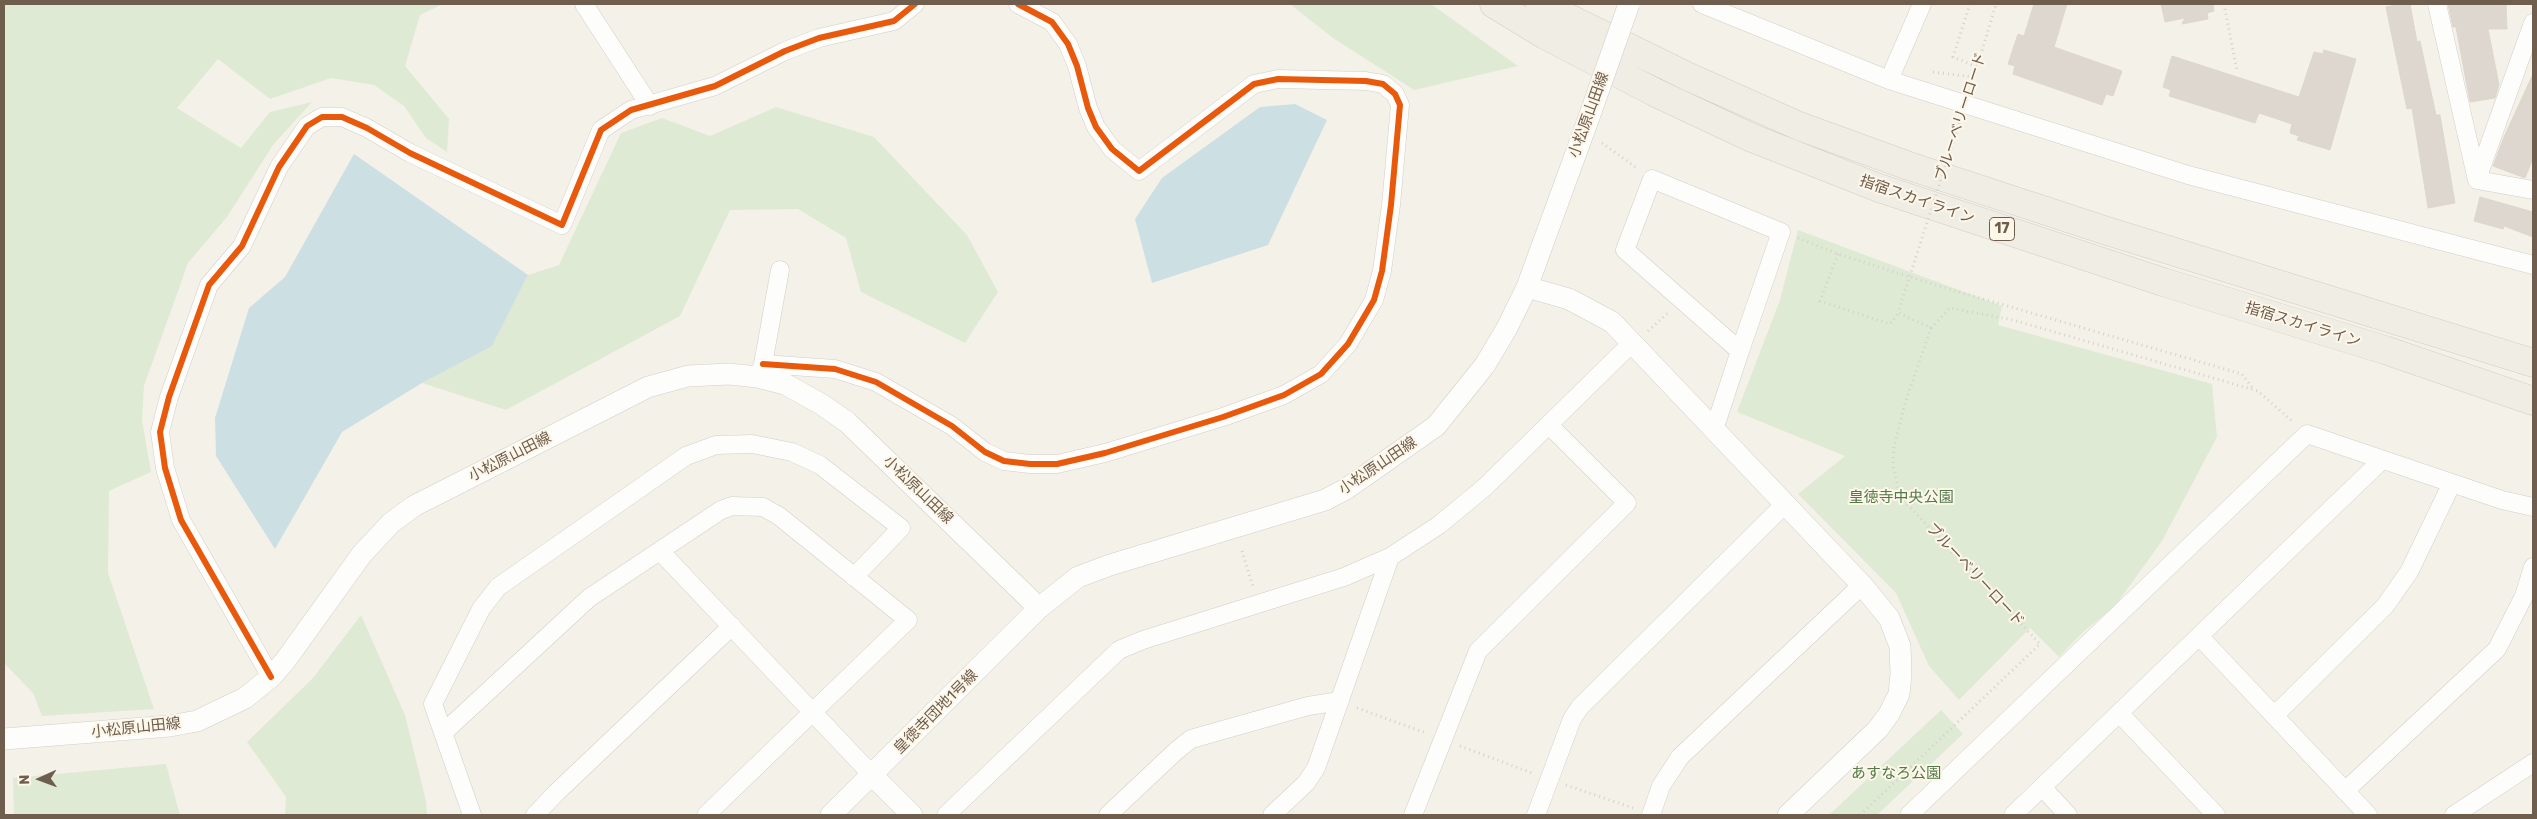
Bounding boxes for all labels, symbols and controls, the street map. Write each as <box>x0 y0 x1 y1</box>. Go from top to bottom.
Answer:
street label: ブルーベリーロード <box>1932 50 1990 184</box>
street label: 小松原山田線 <box>1565 70 1613 160</box>
street label: 指宿スカイライン <box>1857 172 1977 228</box>
road number: 17 <box>1990 218 2014 240</box>
street label: 指宿スカイライン <box>2243 299 2363 351</box>
street label: 小松原山田線 <box>466 429 554 485</box>
street label: 小松原山田線 <box>1336 433 1420 499</box>
street label: 小松原山田線 <box>879 452 957 528</box>
park label: 皇徳寺中央公園 <box>1849 489 1953 507</box>
street label: ブルーベリーロード <box>1922 519 2028 631</box>
street label: 皇徳寺団地1号線 <box>890 666 982 758</box>
street label: 小松原山田線 <box>90 714 182 742</box>
north arrow <box>15 754 65 804</box>
park label: あすなろ公園 <box>1851 765 1941 783</box>
text: N <box>16 774 33 785</box>

